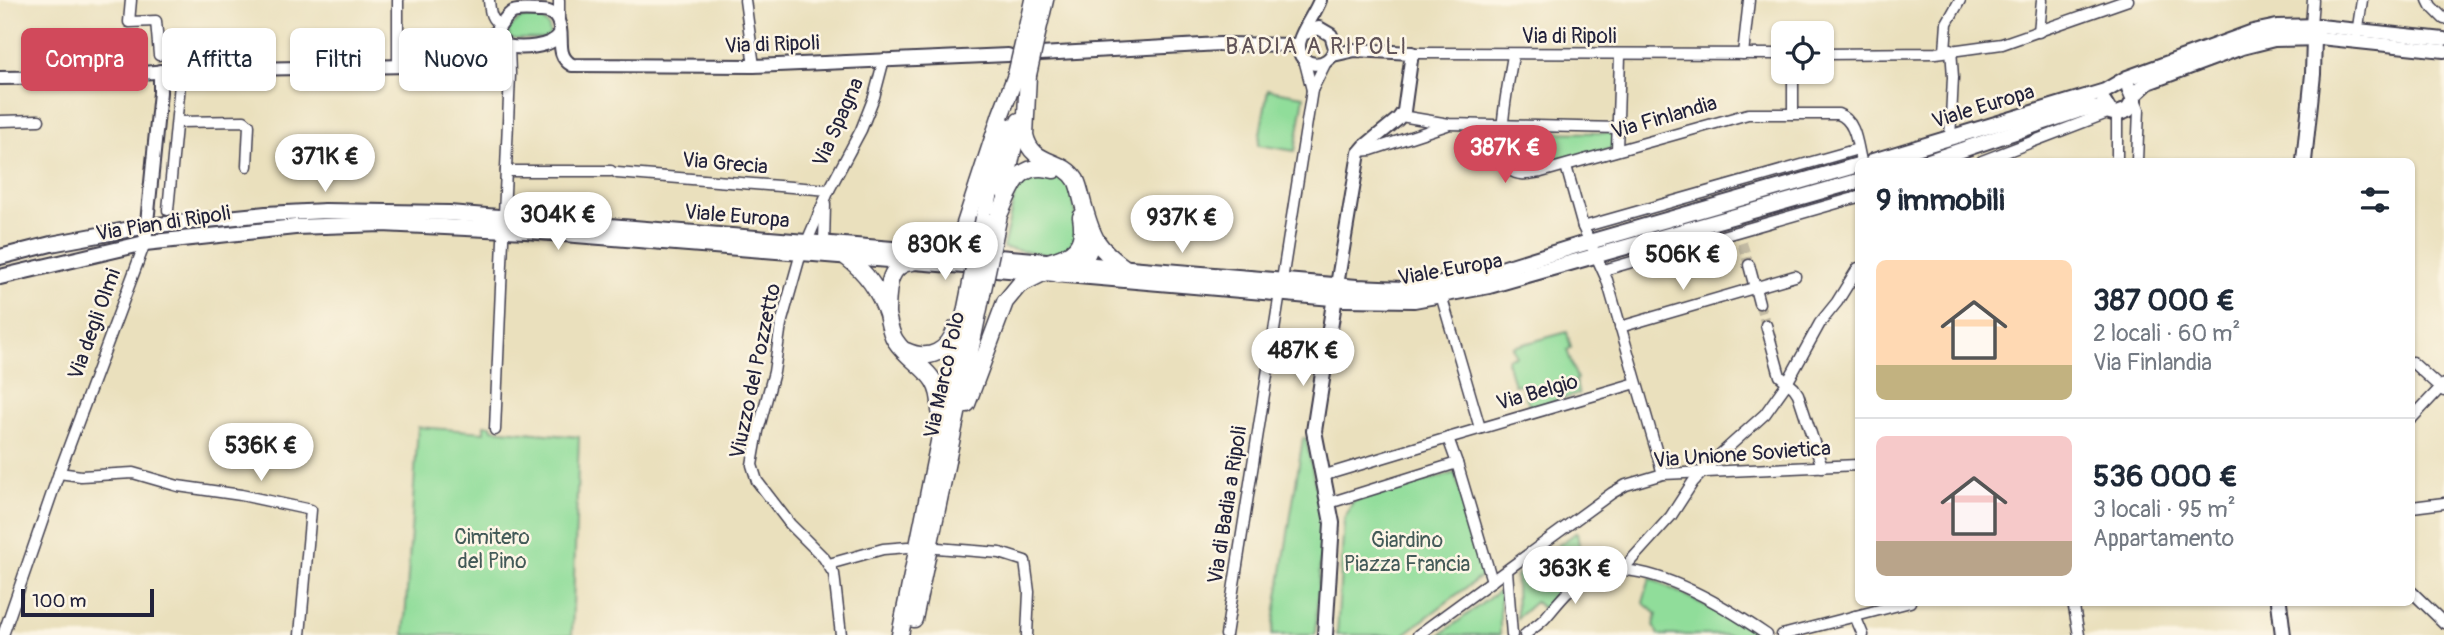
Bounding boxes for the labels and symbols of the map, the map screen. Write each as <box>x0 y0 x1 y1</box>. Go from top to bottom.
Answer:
street label: Via di Ripoli <box>1521 23 1617 50</box>
street label: Via di Ripoli <box>724 29 820 60</box>
district label: BADIA A RIPOLI <box>1225 32 1409 61</box>
street label: Via Spagna <box>807 73 870 171</box>
street label: Viale Europa <box>1929 78 2038 135</box>
street label: Via Finlandia <box>1608 90 1720 145</box>
pin: 387K € <box>1448 125 1562 185</box>
pin: 371K € <box>268 134 382 194</box>
street label: Via Grecia <box>681 146 769 181</box>
pin: 304K € <box>501 192 615 252</box>
pin: 937K € <box>1125 196 1239 255</box>
street label: Viale Europa <box>683 198 791 235</box>
street label: Via Pian di Ripoli <box>94 199 233 247</box>
pin: 830K € <box>888 222 1002 282</box>
pin: 506K € <box>1626 232 1740 292</box>
street label: Viale Europa <box>1396 247 1504 292</box>
street label: Via degli Olmi <box>62 265 127 383</box>
street label: Viuzzo del Pozzetto <box>724 281 787 461</box>
street label: Via Marco Polo <box>918 309 971 441</box>
pin: 487K € <box>1246 328 1360 388</box>
street label: Via Belgio <box>1493 368 1581 417</box>
pin: 536K € <box>204 424 318 483</box>
street label: Via di Badia a Ripoli <box>1202 424 1253 586</box>
street label: Via Unione Sovietica <box>1652 435 1832 474</box>
park label: Cimitero del Pino <box>454 524 530 575</box>
park label: Giardino Piazza Francia <box>1344 527 1470 578</box>
pin: 363K € <box>1518 546 1632 606</box>
scale bar <box>21 586 154 618</box>

